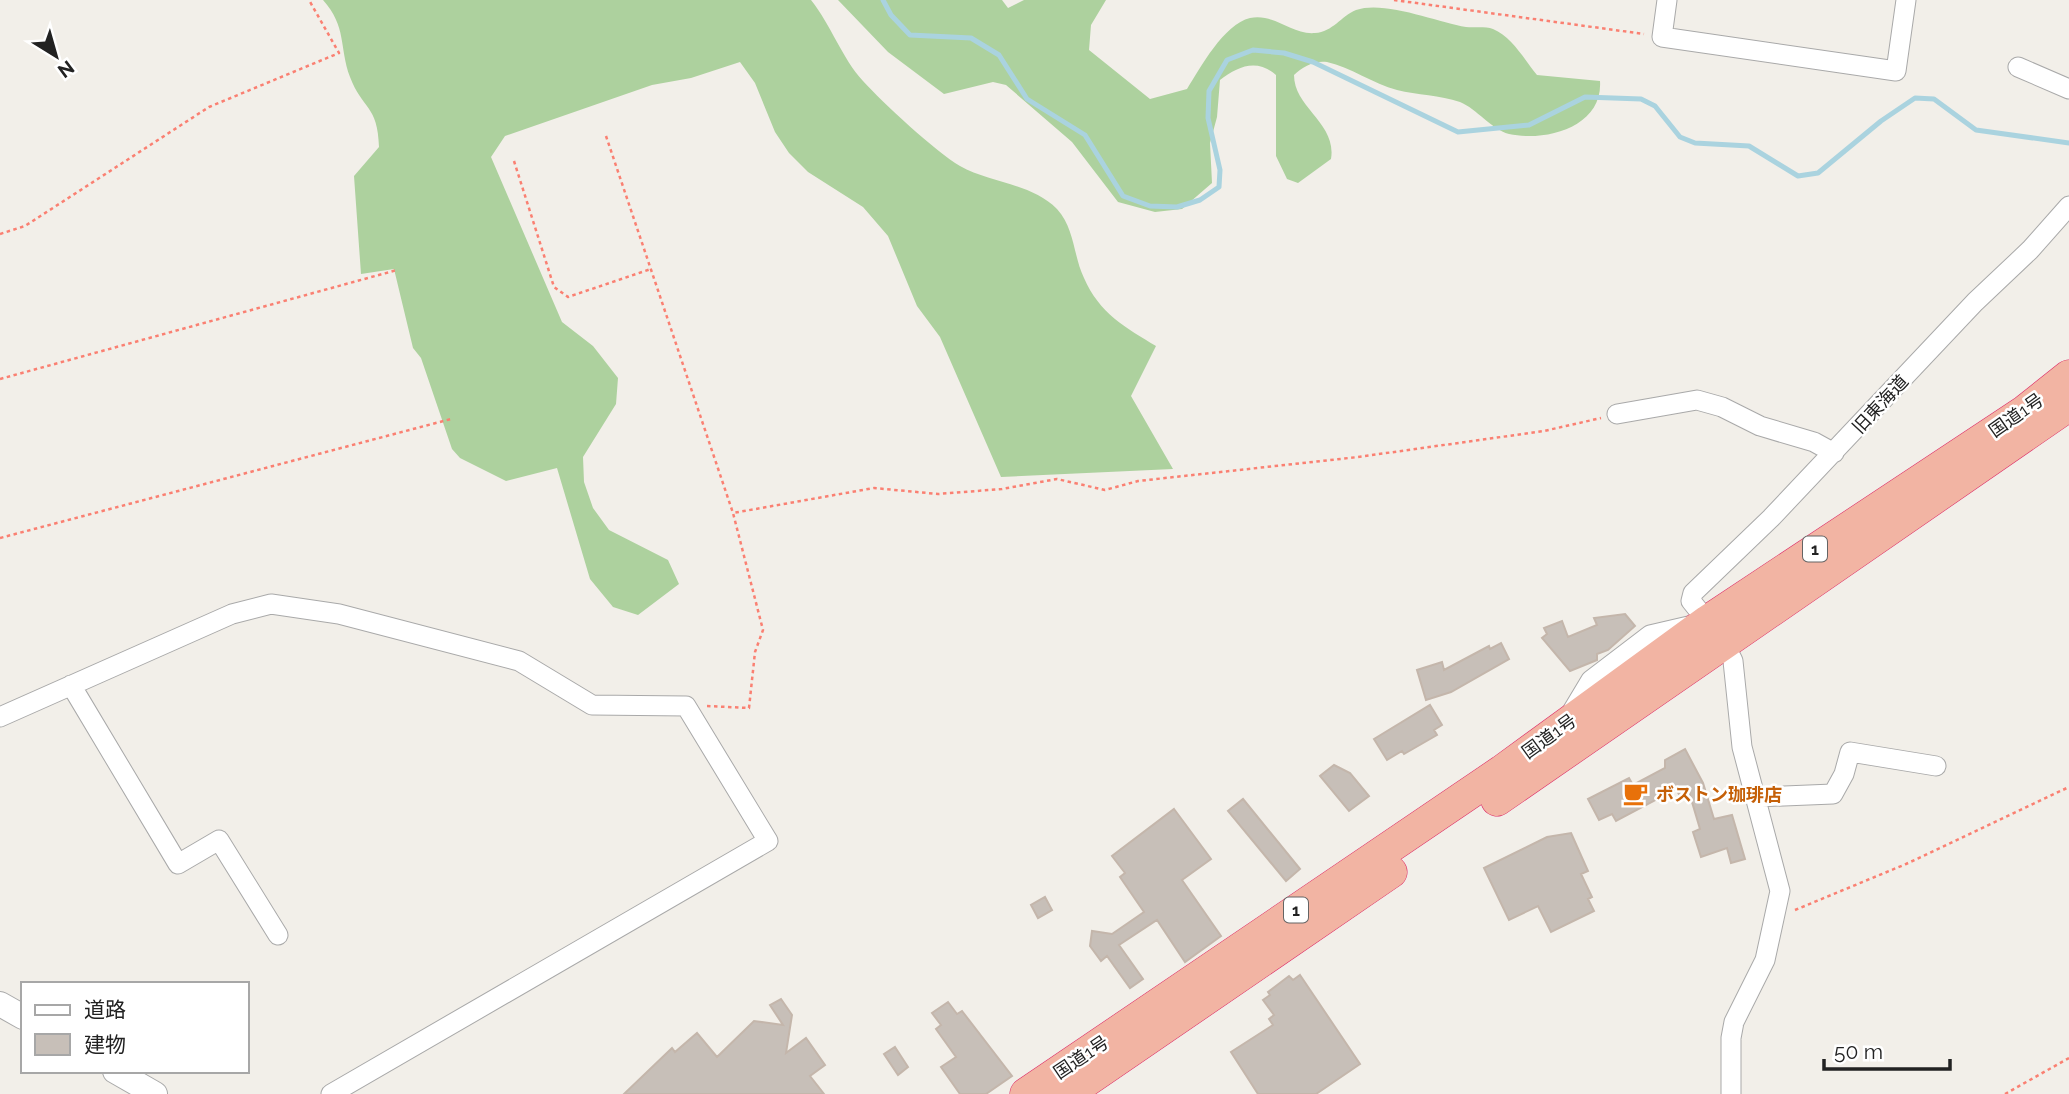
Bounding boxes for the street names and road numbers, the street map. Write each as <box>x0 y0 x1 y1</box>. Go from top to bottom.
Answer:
street label: 旧東海道 <box>1848 371 1912 437</box>
street label: 国道1号 <box>1985 389 2047 441</box>
road number: 1 <box>1803 536 1827 562</box>
street label: 国道1号 <box>1518 709 1580 763</box>
road number: 1 <box>1284 898 1308 922</box>
street label: 国道1号 <box>1050 1031 1112 1083</box>

